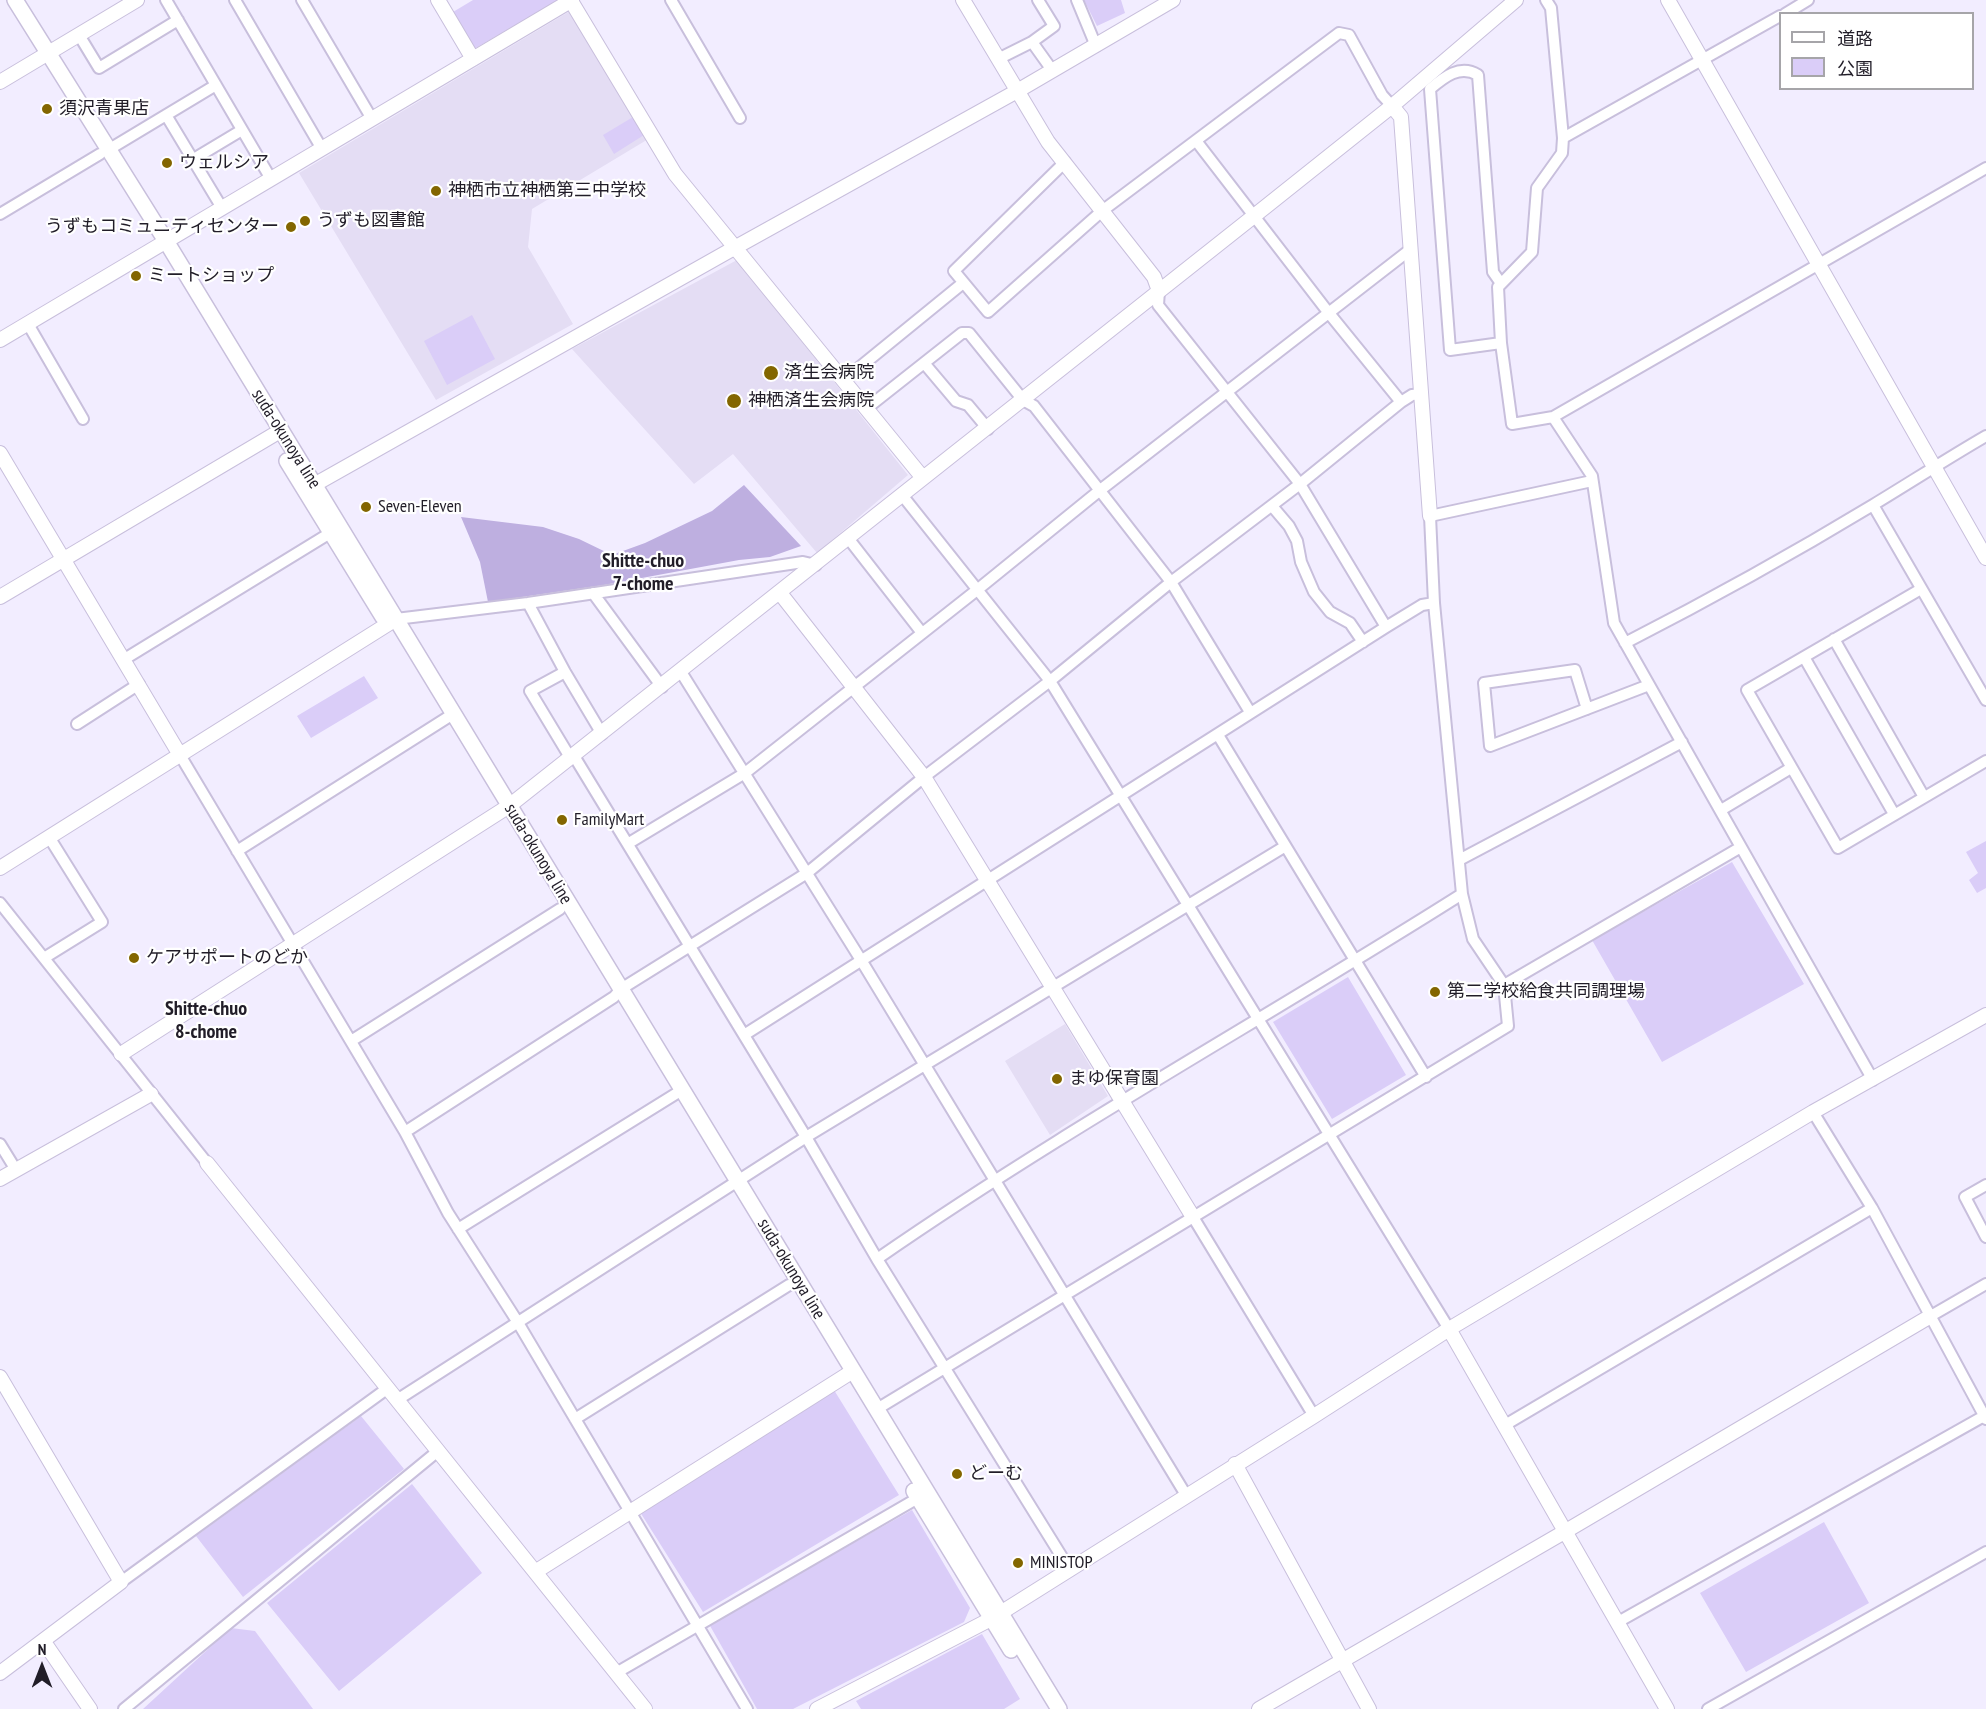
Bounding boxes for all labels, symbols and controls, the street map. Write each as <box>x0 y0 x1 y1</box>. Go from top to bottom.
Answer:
legend <box>1779 12 1974 90</box>
text: 道路 <box>1837 27 1873 50</box>
text: 公園 <box>1837 57 1873 80</box>
place label: 須沢青果店 <box>59 98 149 120</box>
marker: 須沢青果店 <box>40 102 54 116</box>
place label: ウェルシア <box>179 152 269 174</box>
marker: ウェルシア <box>160 156 174 170</box>
place label: 神栖市立神栖第三中学校 <box>448 180 646 202</box>
marker: 神栖市立神栖第三中学校 <box>429 184 443 198</box>
place label: うずも図書館 <box>317 210 425 232</box>
marker: うずも図書館 <box>298 214 312 228</box>
place label: うずもコミュニティセンター <box>45 216 279 238</box>
marker: うずもコミュニティセンター <box>284 220 298 234</box>
place label: ミートショップ <box>148 265 274 287</box>
marker: ミートショップ <box>129 269 143 283</box>
place label: 済生会病院 <box>784 362 874 384</box>
marker: 済生会病院 <box>762 364 780 382</box>
street label: suda-okunoya line <box>247 385 325 493</box>
place label: 神栖済生会病院 <box>748 390 874 412</box>
marker: 神栖済生会病院 <box>725 392 743 410</box>
place label: Seven-Eleven <box>378 496 462 518</box>
marker: Seven-Eleven <box>359 500 373 514</box>
district label: Shitte-chuo 7-chome <box>602 549 684 596</box>
street label: suda-okunoya line <box>500 800 576 908</box>
place label: FamilyMart <box>574 809 644 831</box>
marker: FamilyMart <box>555 813 569 827</box>
place label: ケアサポートのどか <box>146 947 308 969</box>
marker: ケアサポートのどか <box>127 951 141 965</box>
place label: 第二学校給食共同調理場 <box>1447 981 1645 1003</box>
marker: 第二学校給食共同調理場 <box>1428 985 1442 999</box>
district label: Shitte-chuo 8-chome <box>165 997 247 1044</box>
place label: まゆ保育園 <box>1069 1068 1159 1090</box>
marker: まゆ保育園 <box>1050 1072 1064 1086</box>
street label: suda-okunoya line <box>753 1215 829 1323</box>
place label: どーむ <box>969 1463 1023 1485</box>
marker: どーむ <box>950 1467 964 1481</box>
place label: MINISTOP <box>1030 1552 1093 1574</box>
marker: MINISTOP <box>1011 1556 1025 1570</box>
north arrow <box>12 1637 72 1697</box>
text: N <box>38 1639 46 1659</box>

